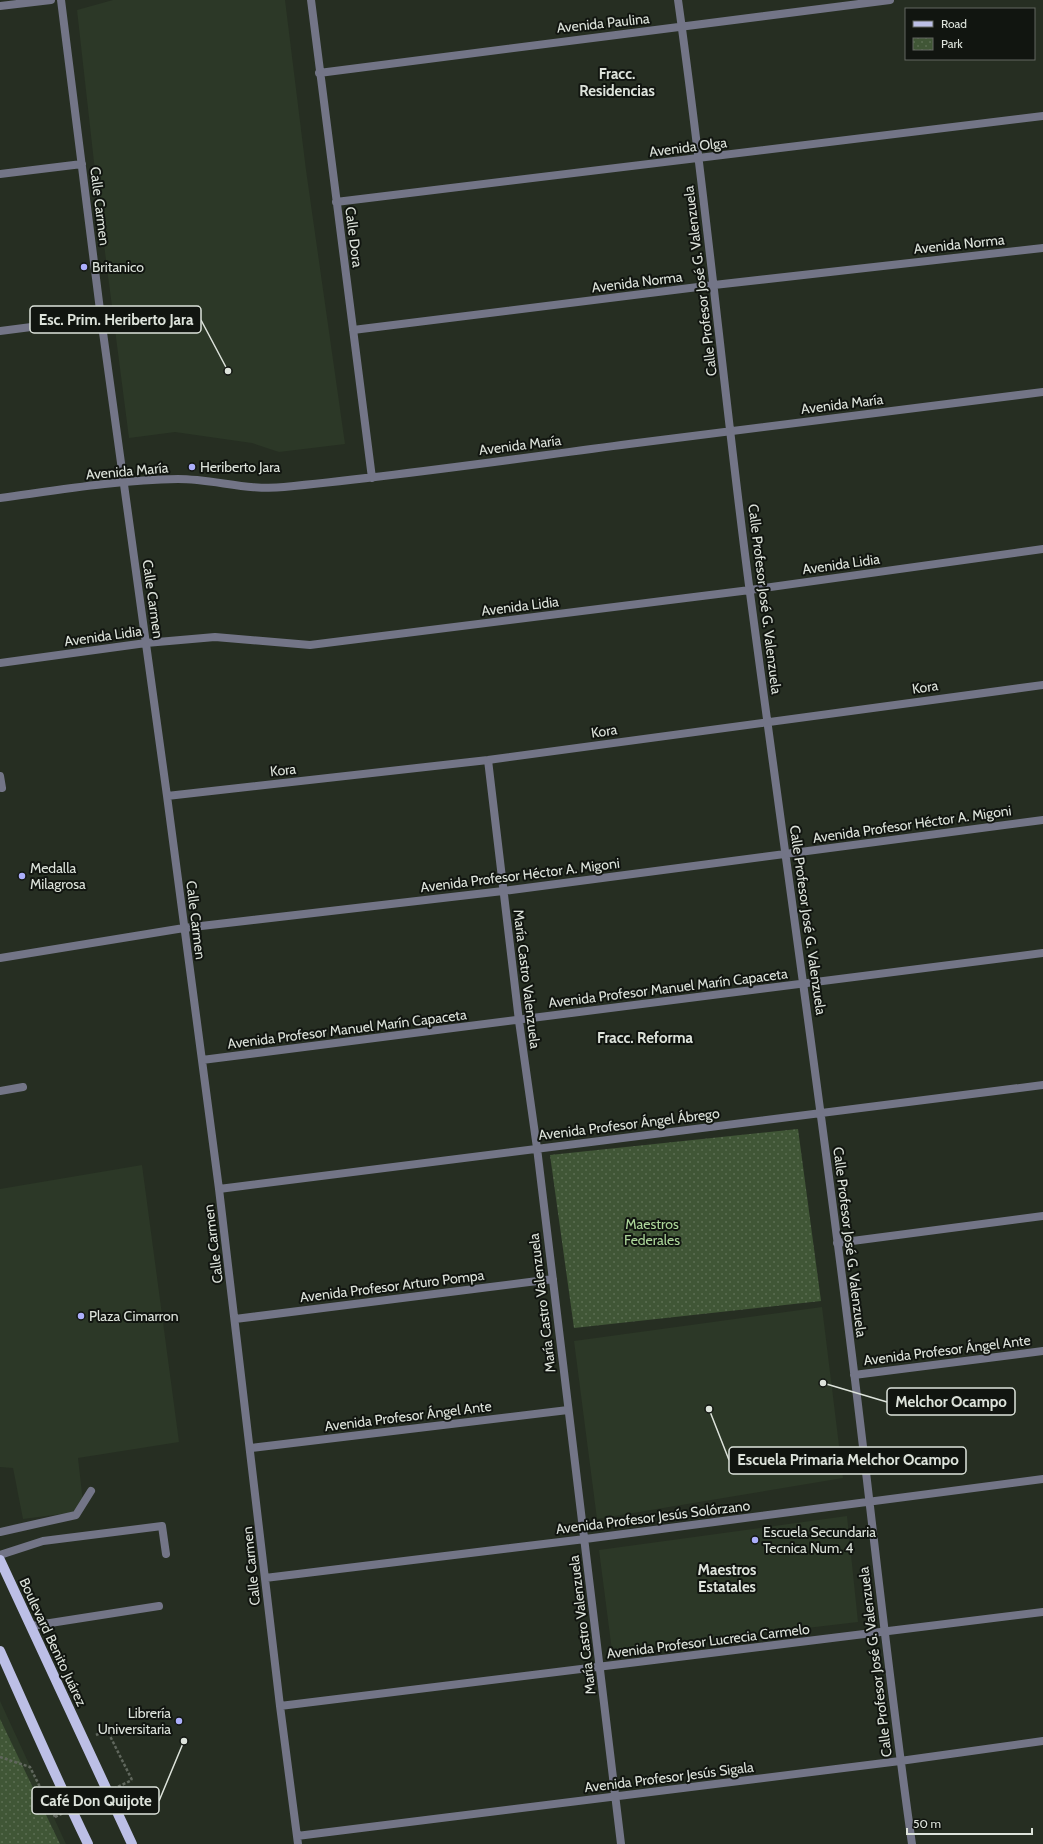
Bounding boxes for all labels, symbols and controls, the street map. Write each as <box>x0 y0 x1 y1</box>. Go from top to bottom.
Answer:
legend <box>905 8 1035 60</box>
street label: Avenida Paulina <box>556 9 651 37</box>
text: Road <box>941 16 967 31</box>
text: Park <box>941 36 963 51</box>
district label: Fracc. Residencias <box>579 65 655 100</box>
street label: Avenida Olga <box>648 133 728 161</box>
street label: Calle Carmen <box>86 166 114 247</box>
street label: Calle Profesor José G. Valenzuela <box>679 185 721 377</box>
street label: Calle Dora <box>341 206 367 269</box>
street label: Avenida Norma <box>913 230 1006 258</box>
place label: Britanico <box>92 258 144 276</box>
marker: Britanico <box>79 262 89 272</box>
street label: Avenida Norma <box>591 267 684 296</box>
callout: Esc. Prim. Heriberto Jara <box>30 306 201 333</box>
text: Esc. Prim. Heriberto Jara <box>39 311 194 329</box>
street label: Avenida María <box>800 390 884 418</box>
street label: Avenida María <box>478 431 562 459</box>
street label: Avenida María <box>85 458 169 484</box>
place label: Heriberto Jara <box>200 458 281 476</box>
marker: Heriberto Jara <box>187 462 197 472</box>
street label: Calle Profesor José G. Valenzuela <box>744 503 786 695</box>
street label: Avenida Lidia <box>801 550 881 578</box>
street label: Calle Carmen <box>139 559 167 640</box>
street label: Avenida Lidia <box>480 592 560 620</box>
street label: Avenida Lidia <box>63 622 143 650</box>
street label: Kora <box>911 676 939 698</box>
street label: Kora <box>590 720 618 742</box>
street label: Kora <box>269 760 297 780</box>
street label: Avenida Profesor Héctor A. Migoni <box>811 801 1013 847</box>
street label: Calle Profesor José G. Valenzuela <box>786 824 830 1016</box>
street label: Avenida Profesor Héctor A. Migoni <box>419 854 621 896</box>
place label: Medalla Milagrosa <box>30 859 86 893</box>
marker: Medalla Milagrosa <box>17 871 27 881</box>
street label: Calle Carmen <box>182 880 210 961</box>
street label: María Castro Valenzuela <box>510 908 545 1050</box>
street label: Avenida Profesor Manuel Marín Capaceta <box>547 964 789 1012</box>
street label: Avenida Profesor Manuel Marín Capaceta <box>226 1005 468 1053</box>
district label: Fracc. Reforma <box>597 1029 693 1047</box>
street label: Avenida Profesor Ángel Ábrego <box>537 1104 721 1144</box>
street label: Calle Profesor José G. Valenzuela <box>829 1146 871 1338</box>
street label: Calle Carmen <box>199 1203 227 1284</box>
park label: Maestros Federales <box>624 1215 680 1249</box>
street label: María Castro Valenzuela <box>524 1232 559 1374</box>
street label: Avenida Profesor Arturo Pompa <box>299 1266 485 1306</box>
place label: Plaza Cimarron <box>89 1307 179 1325</box>
marker: Plaza Cimarron <box>76 1311 86 1321</box>
street label: Avenida Profesor Ángel Ante <box>862 1331 1032 1369</box>
callout: Melchor Ocampo <box>887 1388 1015 1415</box>
text: Melchor Ocampo <box>895 1393 1007 1411</box>
street label: Avenida Profesor Ángel Ante <box>323 1397 493 1435</box>
callout: Escuela Primaria Melchor Ocampo <box>729 1447 966 1474</box>
text: Escuela Primaria Melchor Ocampo <box>737 1451 959 1469</box>
street label: Avenida Profesor Jesús Solórzano <box>555 1496 752 1538</box>
place label: Escuela Secundaria Tecnica Num. 4 <box>763 1523 876 1557</box>
street label: Calle Carmen <box>238 1525 264 1606</box>
marker: Escuela Secundaria Tecnica Num. 4 <box>750 1535 760 1545</box>
street label: María Castro Valenzuela <box>564 1554 599 1696</box>
district label: Maestros Estatales <box>698 1561 756 1596</box>
street label: Calle Profesor José G. Valenzuela <box>854 1566 896 1758</box>
street label: Boulevard Benito Juárez <box>15 1575 91 1709</box>
street label: Avenida Profesor Lucrecia Carmelo <box>605 1620 811 1662</box>
place label: Librería Universitaria <box>98 1704 171 1738</box>
marker: Librería Universitaria <box>174 1716 184 1726</box>
street label: Avenida Profesor Jesús Sigala <box>583 1758 755 1796</box>
callout: Café Don Quijote <box>32 1787 159 1814</box>
text: Café Don Quijote <box>40 1792 152 1810</box>
scale bar <box>907 1810 1032 1836</box>
text: 50 m <box>913 1816 941 1831</box>

